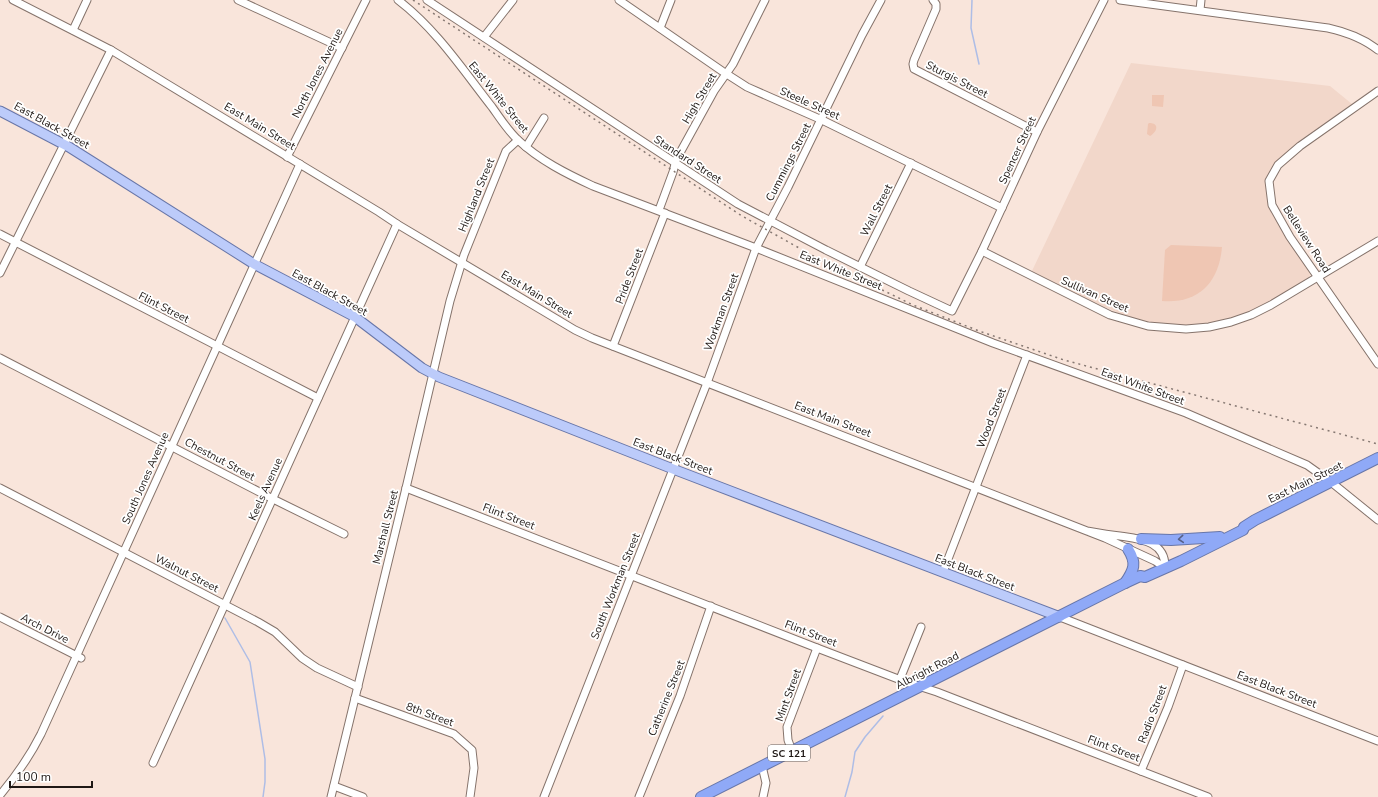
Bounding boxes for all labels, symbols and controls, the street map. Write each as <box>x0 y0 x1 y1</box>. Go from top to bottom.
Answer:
street label: North Jones Avenue <box>288 26 347 121</box>
street label: Sturgis Street <box>923 57 990 102</box>
street label: East White Street <box>465 59 532 136</box>
street label: High Street <box>679 70 720 126</box>
street label: Steele Street <box>777 84 842 123</box>
street label: East Black Street <box>11 99 92 152</box>
street label: East Main Street <box>221 99 298 154</box>
street label: Spencer Street <box>995 114 1040 186</box>
street label: Cummings Street <box>762 121 815 204</box>
street label: Standard Street <box>651 132 725 187</box>
street label: Highland Street <box>455 156 498 234</box>
street label: Wall Street <box>857 181 896 239</box>
street label: Belleview Road <box>1279 203 1334 276</box>
street label: Pride Street <box>612 246 647 306</box>
street label: East White Street <box>797 247 884 294</box>
street label: East Black Street <box>289 266 370 319</box>
street label: East Main Street <box>498 267 575 322</box>
street label: Workman Street <box>701 271 742 353</box>
street label: Sullivan Street <box>1059 273 1131 316</box>
street label: Flint Street <box>136 288 192 327</box>
street label: East White Street <box>1099 364 1187 409</box>
street label: Wood Street <box>973 386 1010 450</box>
street label: East Main Street <box>792 398 873 441</box>
street label: South Jones Avenue <box>118 430 173 527</box>
street label: East Black Street <box>631 434 715 479</box>
street label: Chestnut Street <box>182 435 258 484</box>
street label: Keels Avenue <box>245 455 286 523</box>
street label: East Main Street <box>1266 458 1345 507</box>
street label: Marshall Street <box>369 488 402 566</box>
street label: Flint Street <box>481 500 537 533</box>
street label: South Workman Street <box>587 531 644 642</box>
one-way arrow <box>1178 534 1184 543</box>
street label: East Black Street <box>933 550 1017 595</box>
street label: Walnut Street <box>152 551 221 596</box>
street label: Arch Drive <box>18 610 72 647</box>
street label: Flint Street <box>783 617 839 650</box>
street label: Albright Road <box>893 648 961 693</box>
street label: Catherine Street <box>644 658 689 738</box>
street label: Mint Street <box>772 667 805 724</box>
street label: East Black Street <box>1235 667 1319 712</box>
street label: Radio Street <box>1135 683 1170 745</box>
street label: 8th Street <box>404 699 456 730</box>
street label: Flint Street <box>1086 732 1142 765</box>
road number: SC 121 <box>768 745 810 761</box>
scale bar <box>10 763 92 789</box>
text: 100 m <box>16 769 51 785</box>

